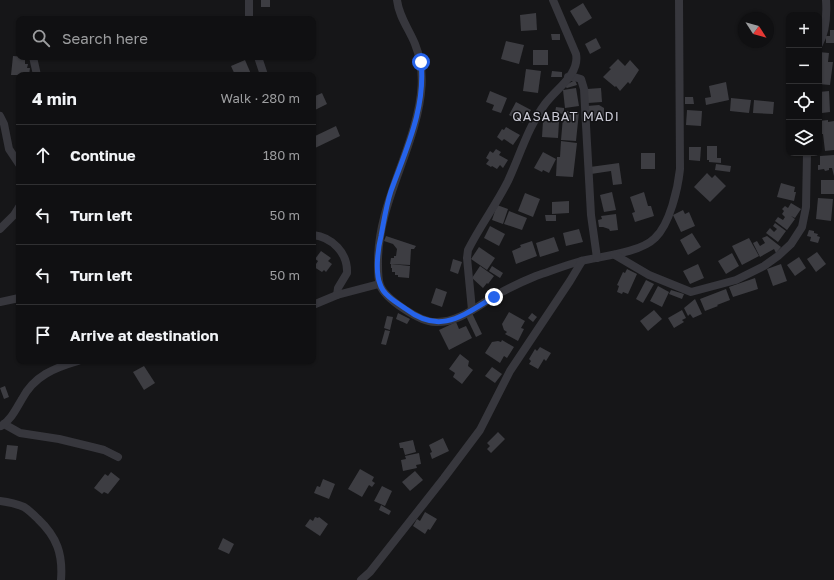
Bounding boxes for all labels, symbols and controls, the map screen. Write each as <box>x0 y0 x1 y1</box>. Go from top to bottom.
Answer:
north arrow <box>738 12 774 48</box>
map controls <box>786 12 822 156</box>
button: + <box>786 12 822 48</box>
search box <box>16 16 316 60</box>
icon: search <box>30 27 52 49</box>
text: Search here <box>62 29 148 47</box>
button: − <box>786 48 822 84</box>
route start <box>412 53 430 71</box>
button: locate <box>786 84 822 120</box>
text: 4 min <box>32 88 77 109</box>
text: Walk · 280 m <box>221 90 300 106</box>
district label: QASABAT MADI <box>512 108 620 124</box>
button: layers <box>786 120 822 156</box>
icon: ahead <box>32 144 54 166</box>
text: Continue <box>70 146 136 164</box>
text: 180 m <box>263 147 300 163</box>
icon: left <box>32 204 54 226</box>
text: Turn left <box>70 206 132 224</box>
text: 50 m <box>270 207 300 223</box>
icon: left <box>32 264 54 286</box>
text: Turn left <box>70 266 132 284</box>
text: 50 m <box>270 267 300 283</box>
route end <box>485 288 503 306</box>
icon: arrive <box>32 324 54 346</box>
text: Arrive at destination <box>70 326 219 344</box>

